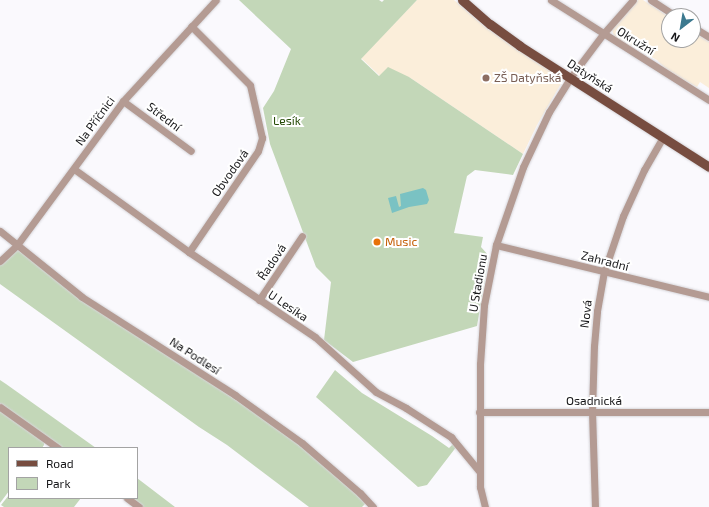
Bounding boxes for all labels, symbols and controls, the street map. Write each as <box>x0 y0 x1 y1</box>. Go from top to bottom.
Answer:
north arrow <box>661 8 701 48</box>
street label: Okružní <box>614 24 658 58</box>
text: N <box>668 30 682 45</box>
street label: Datyňská <box>565 56 615 96</box>
place label: ZŠ Datyňská <box>494 71 561 85</box>
marker: ZŠ Datyňská <box>481 73 491 83</box>
street label: Na Příčnici <box>72 94 118 148</box>
street label: Střední <box>144 99 184 135</box>
park label: Lesík <box>273 114 301 128</box>
street label: Obvodová <box>208 147 252 199</box>
place label: Music <box>385 235 417 249</box>
marker: Music <box>372 237 382 247</box>
street label: Řadová <box>255 241 289 283</box>
street label: Zahradní <box>580 248 630 274</box>
street label: U Stadionu <box>466 253 490 313</box>
street label: U Lesíka <box>265 287 311 325</box>
street label: Nová <box>577 299 595 329</box>
street label: Na Podlesí <box>167 334 223 378</box>
street label: Osadnická <box>566 394 622 408</box>
legend <box>8 447 138 499</box>
text: Road <box>46 456 74 470</box>
text: Park <box>46 476 71 490</box>

